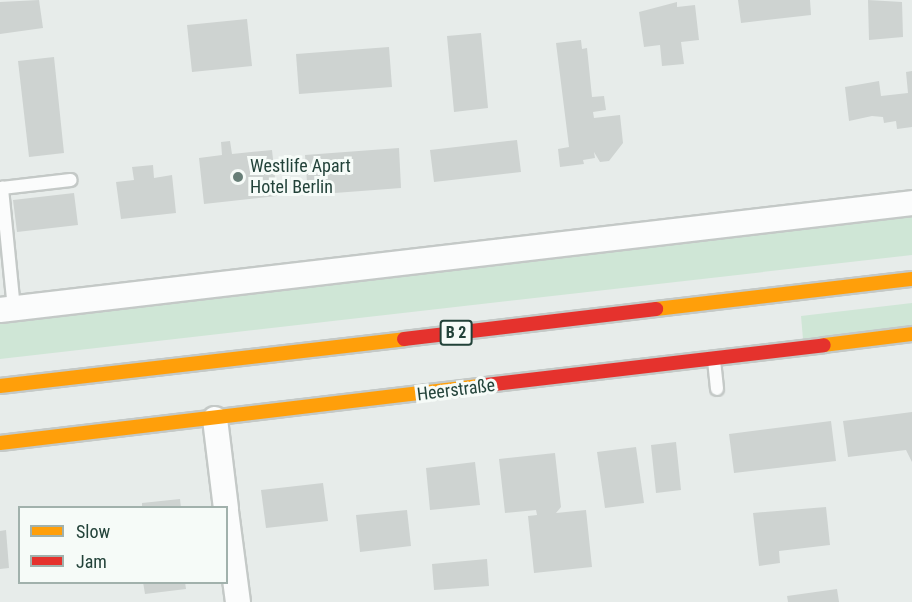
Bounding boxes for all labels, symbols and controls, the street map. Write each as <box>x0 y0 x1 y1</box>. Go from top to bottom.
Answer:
place label: Westlife Apart Hotel Berlin <box>250 156 351 198</box>
marker: Westlife Apart Hotel Berlin <box>231 170 245 184</box>
road number: B 2 <box>440 320 472 346</box>
street label: Heerstraße <box>416 374 496 406</box>
legend <box>18 506 228 584</box>
text: Slow <box>76 521 110 542</box>
text: Jam <box>76 551 107 572</box>

